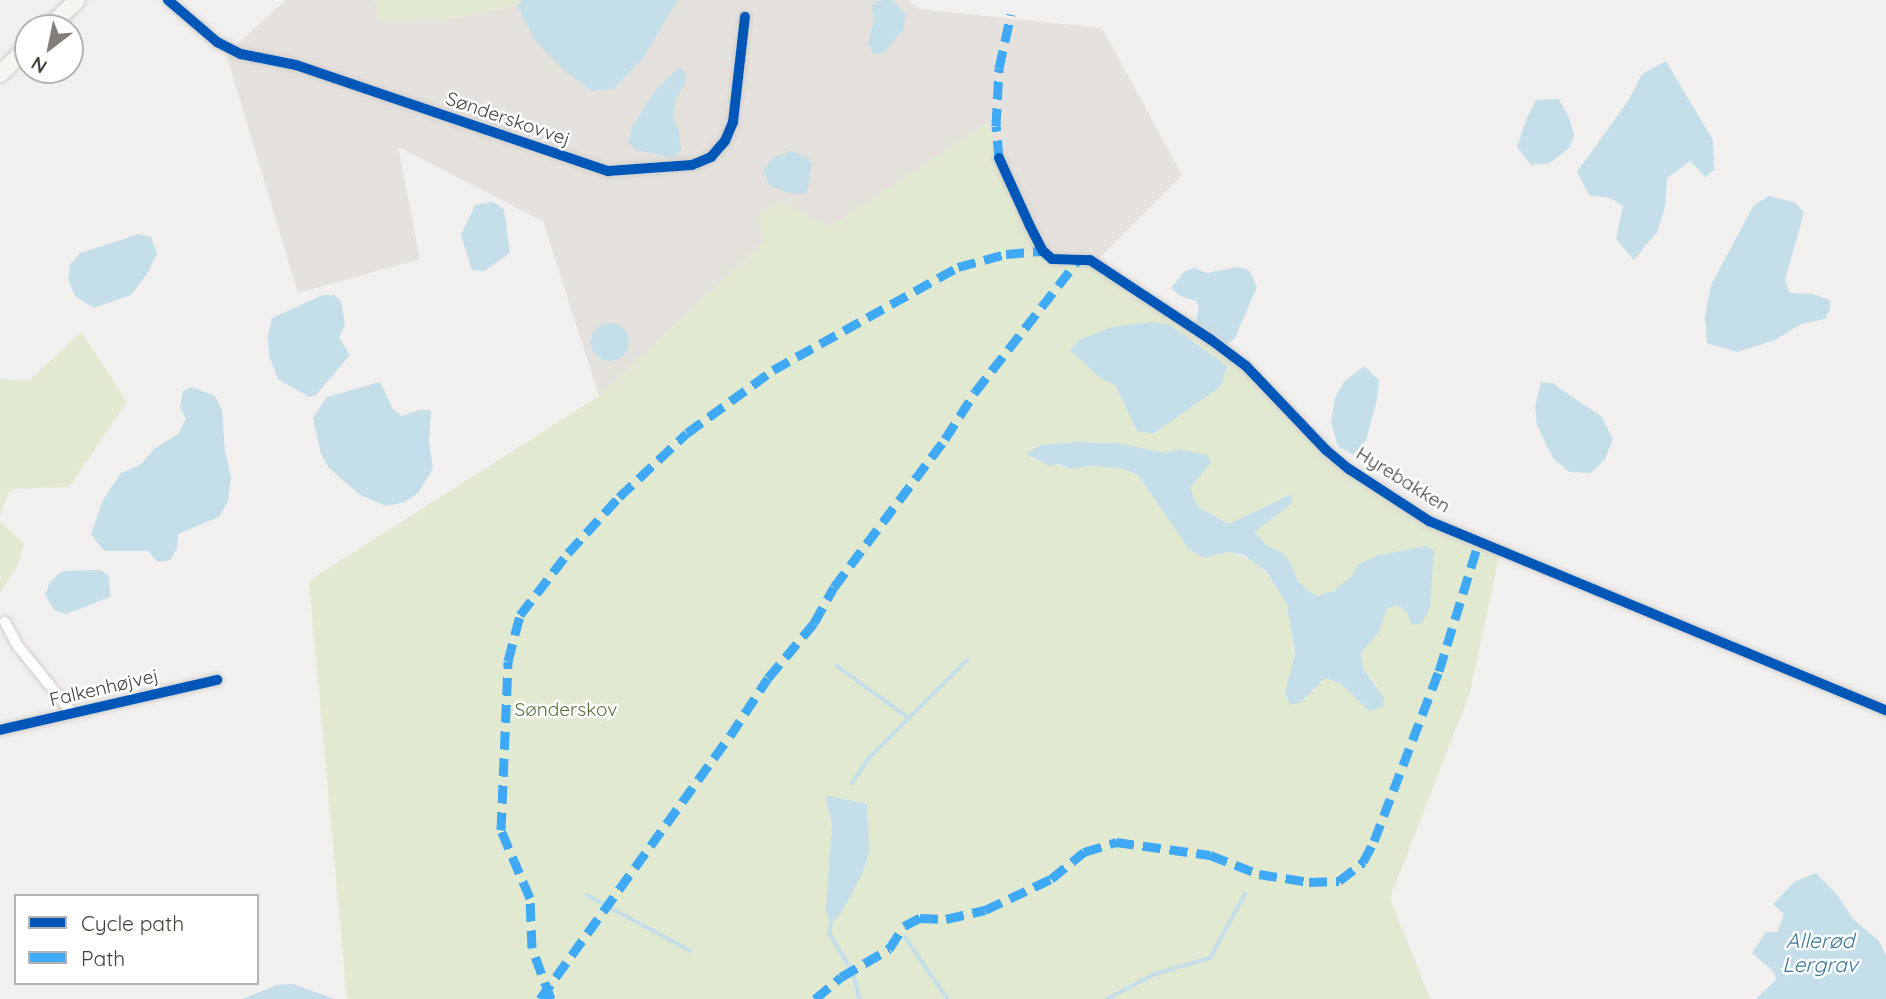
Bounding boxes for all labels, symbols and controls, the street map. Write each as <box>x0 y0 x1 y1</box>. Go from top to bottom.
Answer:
north arrow <box>14 14 84 84</box>
text: N <box>27 51 51 79</box>
street label: Sønderskovvej <box>443 87 573 151</box>
street label: Hyrebakken <box>1352 442 1454 518</box>
street label: Falkenhøjvej <box>47 664 161 712</box>
park label: Sønderskov <box>515 699 617 721</box>
legend <box>14 894 259 985</box>
text: Cycle path <box>81 910 184 936</box>
water label: Allerød Lergrav <box>1782 927 1858 977</box>
text: Path <box>81 945 125 971</box>

